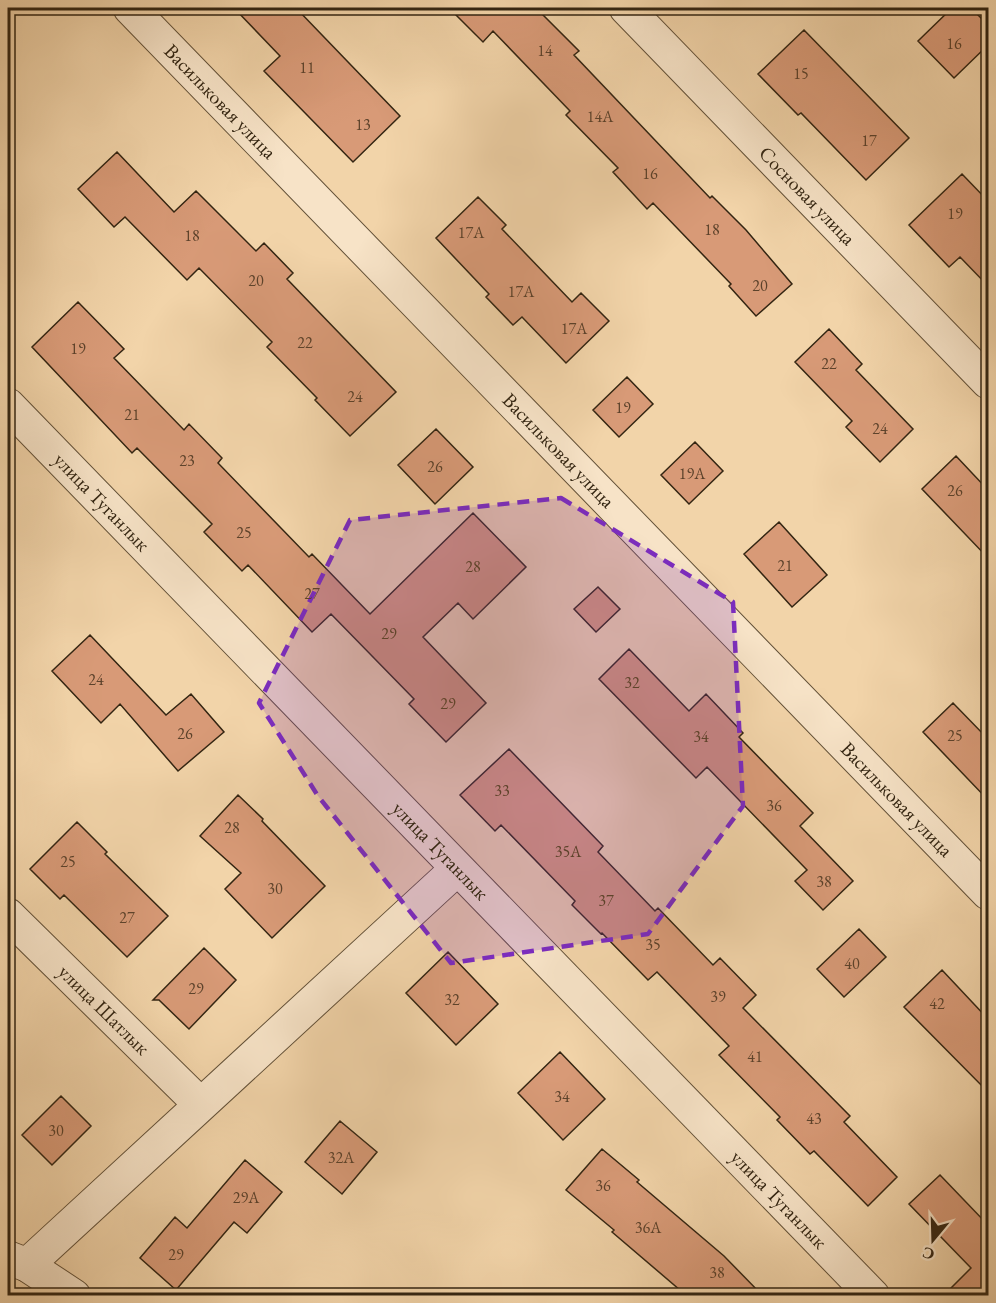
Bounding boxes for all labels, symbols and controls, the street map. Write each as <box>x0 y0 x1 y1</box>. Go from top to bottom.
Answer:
house number: 16 <box>946 33 962 54</box>
street label: Васильковая улица <box>159 38 282 165</box>
house number: 14 <box>537 40 553 61</box>
house number: 11 <box>299 57 315 78</box>
house number: 15 <box>793 63 809 84</box>
house number: 14А <box>587 106 614 127</box>
house number: 13 <box>355 114 371 135</box>
house number: 17 <box>861 130 877 151</box>
street label: Сосновая улица <box>754 140 862 251</box>
house number: 16 <box>642 163 658 184</box>
house number: 19 <box>947 203 963 224</box>
house number: 18 <box>704 219 720 240</box>
house number: 17А <box>458 222 485 243</box>
house number: 18 <box>184 225 200 246</box>
house number: 20 <box>248 270 264 291</box>
house number: 20 <box>752 275 768 296</box>
house number: 17А <box>508 281 535 302</box>
house number: 17А <box>561 318 588 339</box>
house number: 22 <box>297 332 313 353</box>
house number: 19 <box>70 338 86 359</box>
house number: 22 <box>821 353 837 374</box>
house number: 24 <box>347 386 363 407</box>
street label: Васильковая улица <box>497 387 621 513</box>
house number: 19 <box>615 397 631 418</box>
house number: 21 <box>124 404 140 425</box>
house number: 24 <box>872 418 888 439</box>
street label: улица Туганлык <box>48 447 156 557</box>
house number: 23 <box>179 450 195 471</box>
house number: 26 <box>427 456 443 477</box>
house number: 19А <box>679 463 706 484</box>
house number: 26 <box>947 480 963 501</box>
house number: 25 <box>236 522 252 543</box>
house number: 21 <box>777 555 793 576</box>
house number: 28 <box>465 556 481 577</box>
house number: 27 <box>304 583 320 604</box>
house number: 29 <box>381 623 397 644</box>
house number: 24 <box>88 669 104 690</box>
house number: 32 <box>624 672 640 693</box>
house number: 29 <box>440 693 456 714</box>
house number: 26 <box>177 723 193 744</box>
house number: 25 <box>947 725 963 746</box>
house number: 34 <box>693 726 709 747</box>
street label: Васильковая улица <box>835 736 959 862</box>
house number: 33 <box>494 780 510 801</box>
house number: 36 <box>766 795 782 816</box>
street label: улица Туганлык <box>387 796 495 906</box>
house number: 28 <box>224 817 240 838</box>
house number: 35А <box>555 841 582 862</box>
house number: 25 <box>60 851 76 872</box>
house number: 38 <box>816 871 832 892</box>
house number: 30 <box>267 878 283 899</box>
house number: 37 <box>598 890 614 911</box>
house number: 27 <box>119 907 135 928</box>
house number: 35 <box>645 934 661 955</box>
house number: 40 <box>844 953 860 974</box>
street label: улица Шатлык <box>53 959 156 1061</box>
house number: 29 <box>188 978 204 999</box>
house number: 39 <box>710 986 726 1007</box>
house number: 32 <box>444 989 460 1010</box>
house number: 42 <box>929 993 945 1014</box>
house number: 41 <box>747 1046 763 1067</box>
house number: 34 <box>554 1086 570 1107</box>
house number: 43 <box>806 1108 822 1129</box>
house number: 30 <box>48 1120 64 1141</box>
street label: улица Туганлык <box>725 1144 833 1254</box>
house number: 32А <box>328 1147 355 1168</box>
house number: 36 <box>595 1175 611 1196</box>
house number: 29А <box>233 1187 260 1208</box>
north arrow <box>903 1210 963 1270</box>
house number: 36А <box>635 1217 662 1238</box>
text: С <box>919 1242 937 1265</box>
house number: 29 <box>168 1244 184 1265</box>
house number: 38 <box>709 1262 725 1283</box>

